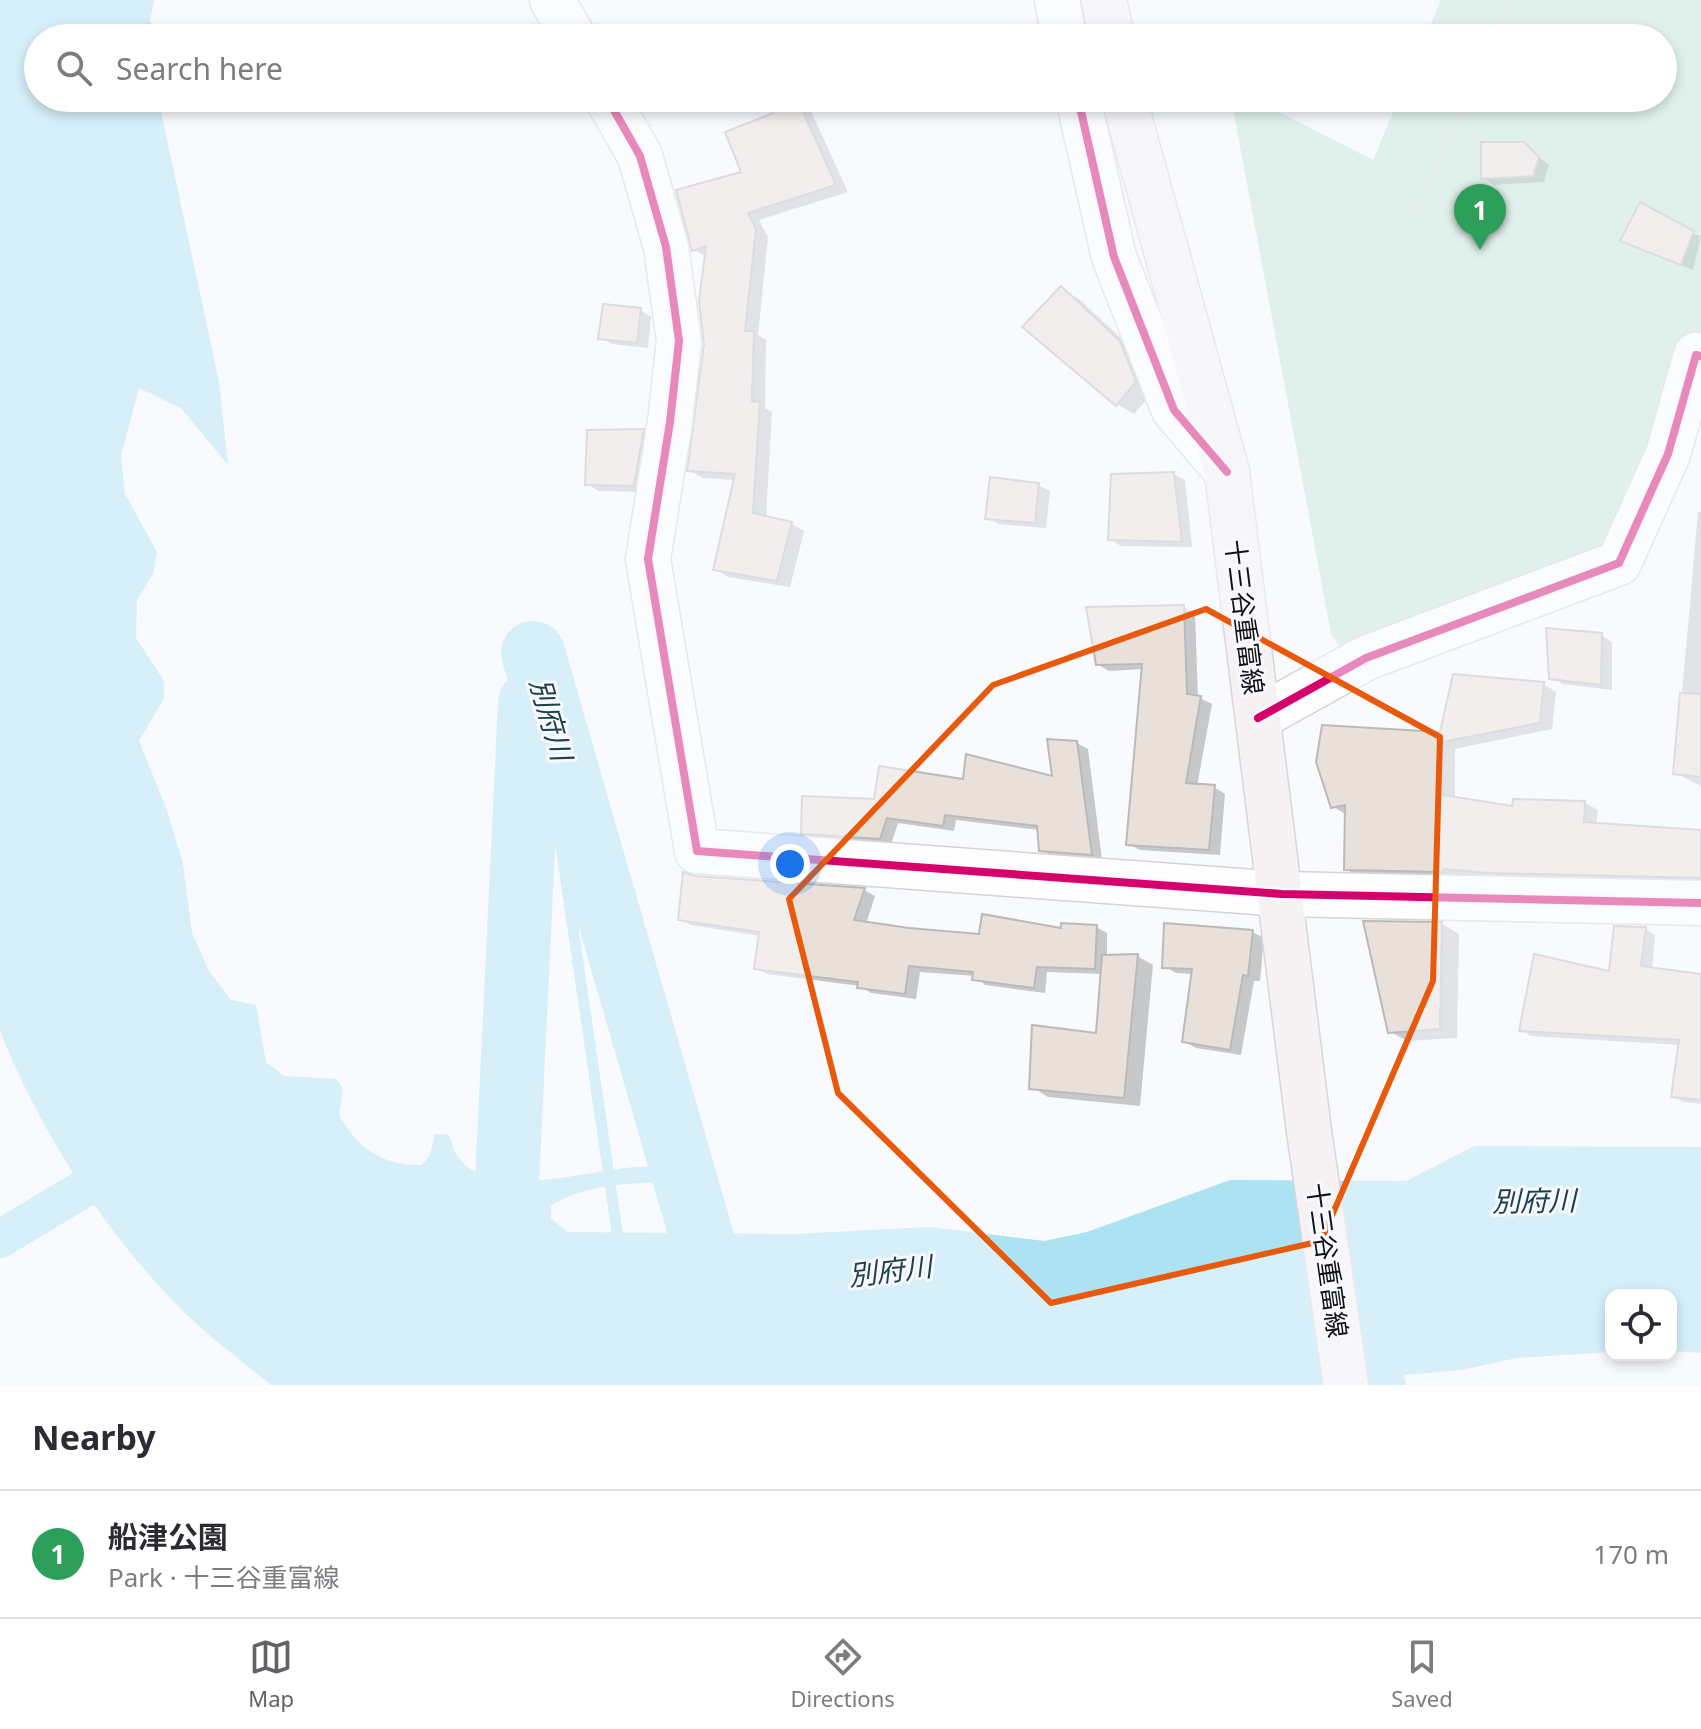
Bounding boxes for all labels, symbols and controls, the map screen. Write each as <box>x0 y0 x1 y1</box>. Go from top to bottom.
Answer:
search box <box>24 24 1677 112</box>
icon: search <box>52 46 96 90</box>
text: Search here <box>116 48 283 89</box>
pin: 1 <box>1454 184 1506 250</box>
street label: 十三谷重富線 <box>1218 537 1272 697</box>
water label: 別府川 <box>522 673 583 767</box>
your location <box>770 844 810 884</box>
street label: 十三谷重富線 <box>1299 1180 1357 1340</box>
water label: 別府川 <box>1492 1180 1579 1220</box>
water label: 別府川 <box>846 1246 937 1294</box>
map controls <box>1605 1289 1677 1361</box>
button: locate <box>1605 1289 1677 1361</box>
text: Nearby <box>32 1414 156 1460</box>
text: 船津公園 <box>108 1516 228 1557</box>
text: 1 <box>51 1536 65 1572</box>
text: 170 m <box>1593 1536 1669 1572</box>
text: Park · 十三谷重富線 <box>108 1559 339 1595</box>
tab: Map <box>248 1635 294 1713</box>
tab: Directions <box>790 1635 895 1713</box>
tab: Saved <box>1391 1635 1453 1713</box>

